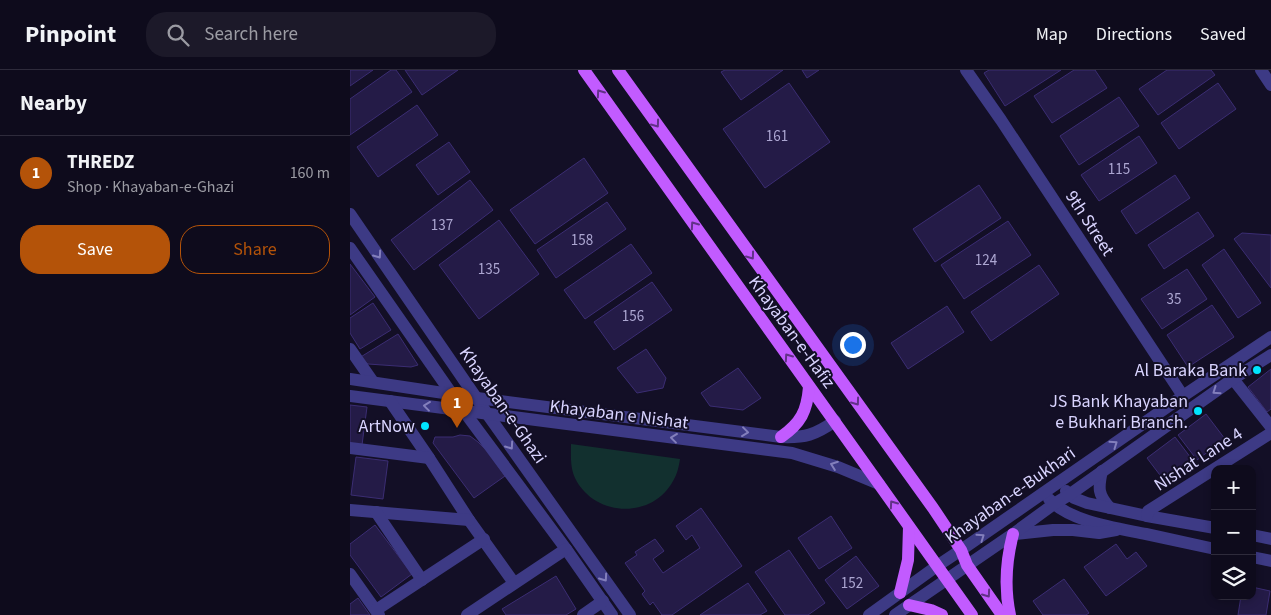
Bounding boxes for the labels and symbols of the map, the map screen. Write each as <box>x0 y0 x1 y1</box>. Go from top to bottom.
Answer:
one-way arrow <box>597 89 606 98</box>
one-way arrow <box>651 118 659 127</box>
house number: 161 <box>766 126 788 147</box>
house number: 115 <box>1108 159 1130 180</box>
street label: 9th Street <box>1059 186 1120 261</box>
house number: 137 <box>431 215 453 236</box>
one-way arrow <box>691 221 700 231</box>
house number: 158 <box>571 230 593 251</box>
one-way arrow <box>372 249 381 258</box>
one-way arrow <box>745 250 754 260</box>
house number: 124 <box>975 250 998 271</box>
house number: 135 <box>478 259 500 280</box>
street label: Khayaban-e-Hafiz <box>742 271 841 394</box>
house number: 35 <box>1167 289 1181 310</box>
house number: 156 <box>622 306 644 327</box>
your location <box>840 332 866 358</box>
street label: Khayaban-e-Ghazi <box>453 342 552 469</box>
one-way arrow <box>785 354 794 363</box>
place label: Al Baraka Bank <box>1135 358 1247 383</box>
marker: Al Baraka Bank <box>1251 364 1263 376</box>
one-way arrow <box>1212 385 1222 394</box>
pin: 1 <box>441 387 473 428</box>
place label: JS Bank Khayaban e Bukhari Branch. <box>1049 389 1188 435</box>
street label: Khayaban e Nishat <box>548 394 690 435</box>
one-way arrow <box>850 396 859 406</box>
one-way arrow <box>422 401 431 411</box>
marker: JS Bank Khayaban e Bukhari Branch. <box>1192 405 1204 417</box>
place label: ArtNow <box>359 414 415 439</box>
marker: ArtNow <box>419 420 431 432</box>
street label: Nishat Lane 4 <box>1149 421 1248 497</box>
one-way arrow <box>742 426 750 437</box>
one-way arrow <box>670 433 678 444</box>
one-way arrow <box>504 440 513 450</box>
street label: Khayaban-e-Bukhari <box>940 441 1081 550</box>
one-way arrow <box>1108 441 1118 450</box>
one-way arrow <box>831 461 839 471</box>
one-way arrow <box>890 500 899 509</box>
one-way arrow <box>975 534 984 543</box>
one-way arrow <box>598 573 607 582</box>
house number: 152 <box>841 573 863 594</box>
one-way arrow <box>981 588 990 598</box>

